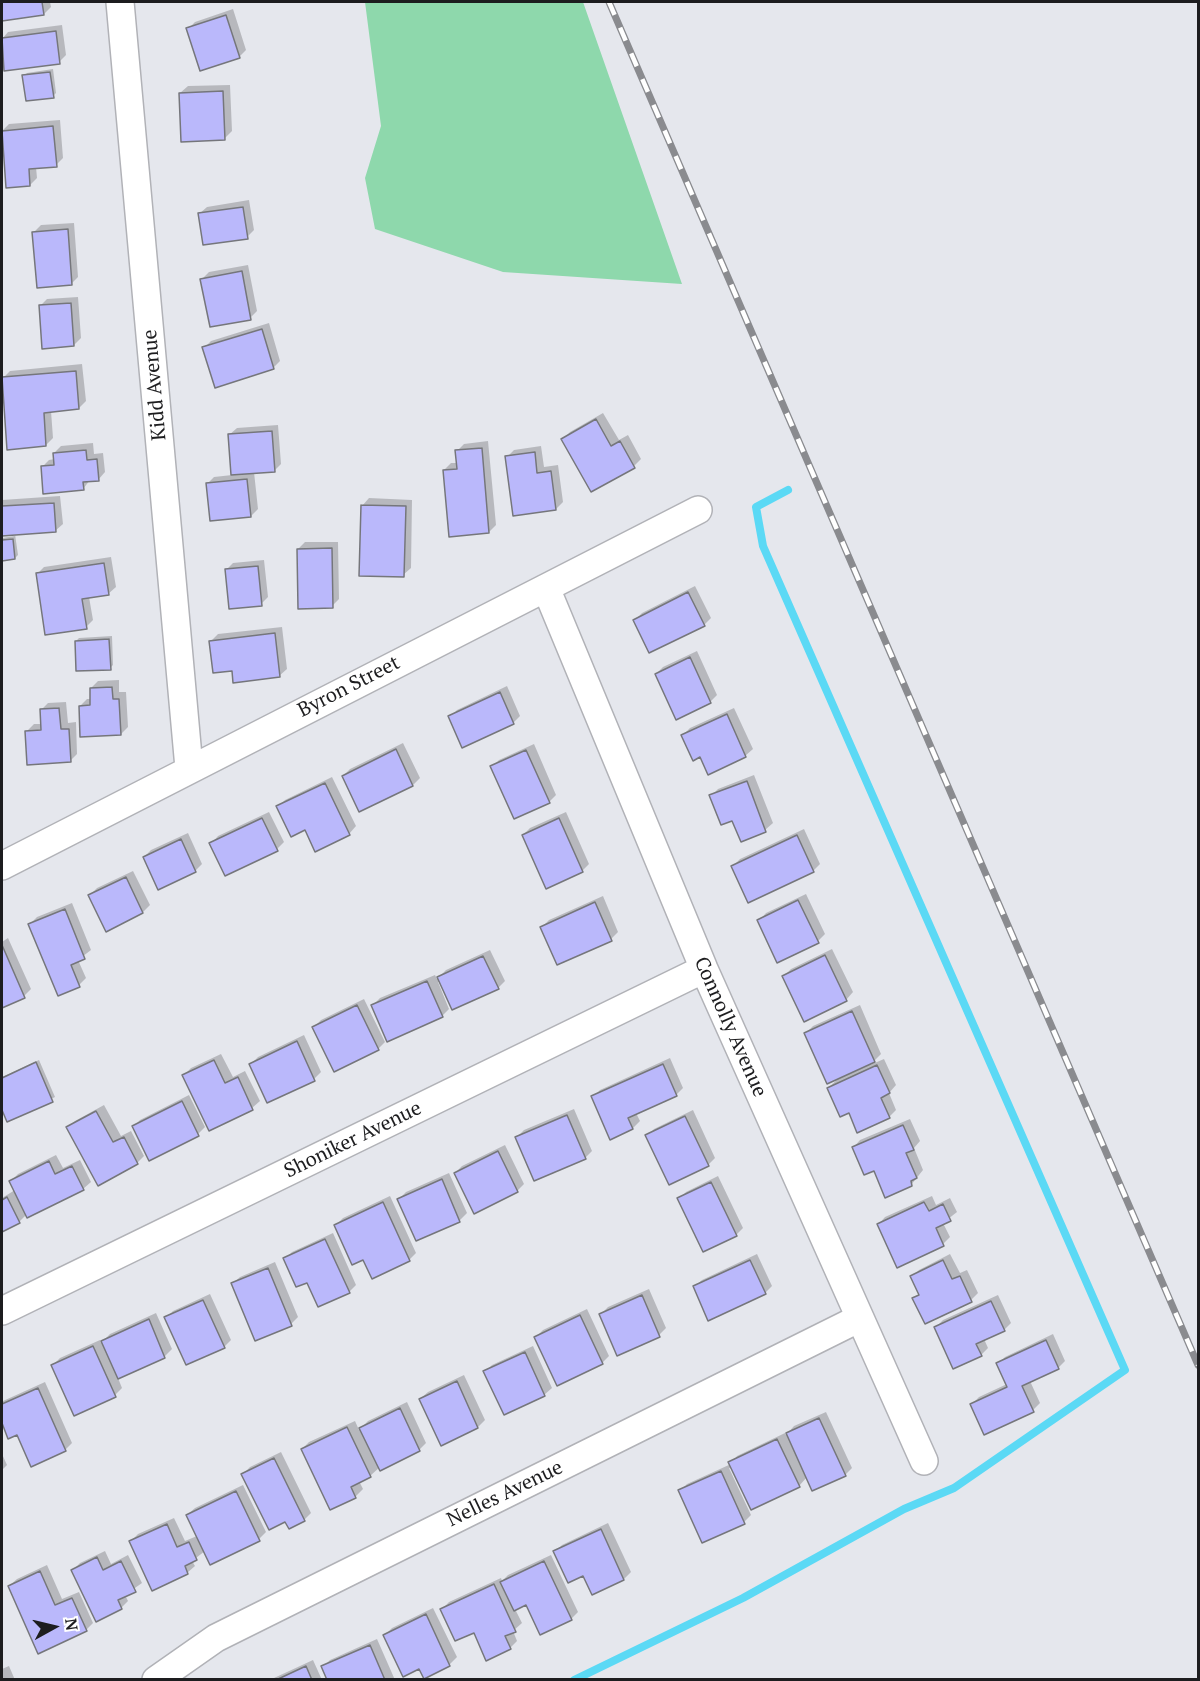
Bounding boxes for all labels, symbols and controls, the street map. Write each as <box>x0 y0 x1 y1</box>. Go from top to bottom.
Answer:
street label: Kidd Avenue <box>138 328 172 442</box>
street label: Byron Street <box>294 651 404 723</box>
street label: Connolly Avenue <box>688 953 772 1101</box>
street label: Shoniker Avenue <box>281 1096 425 1184</box>
street label: Nelles Avenue <box>443 1456 567 1532</box>
north arrow <box>24 1597 84 1657</box>
text: N <box>60 1617 84 1632</box>

